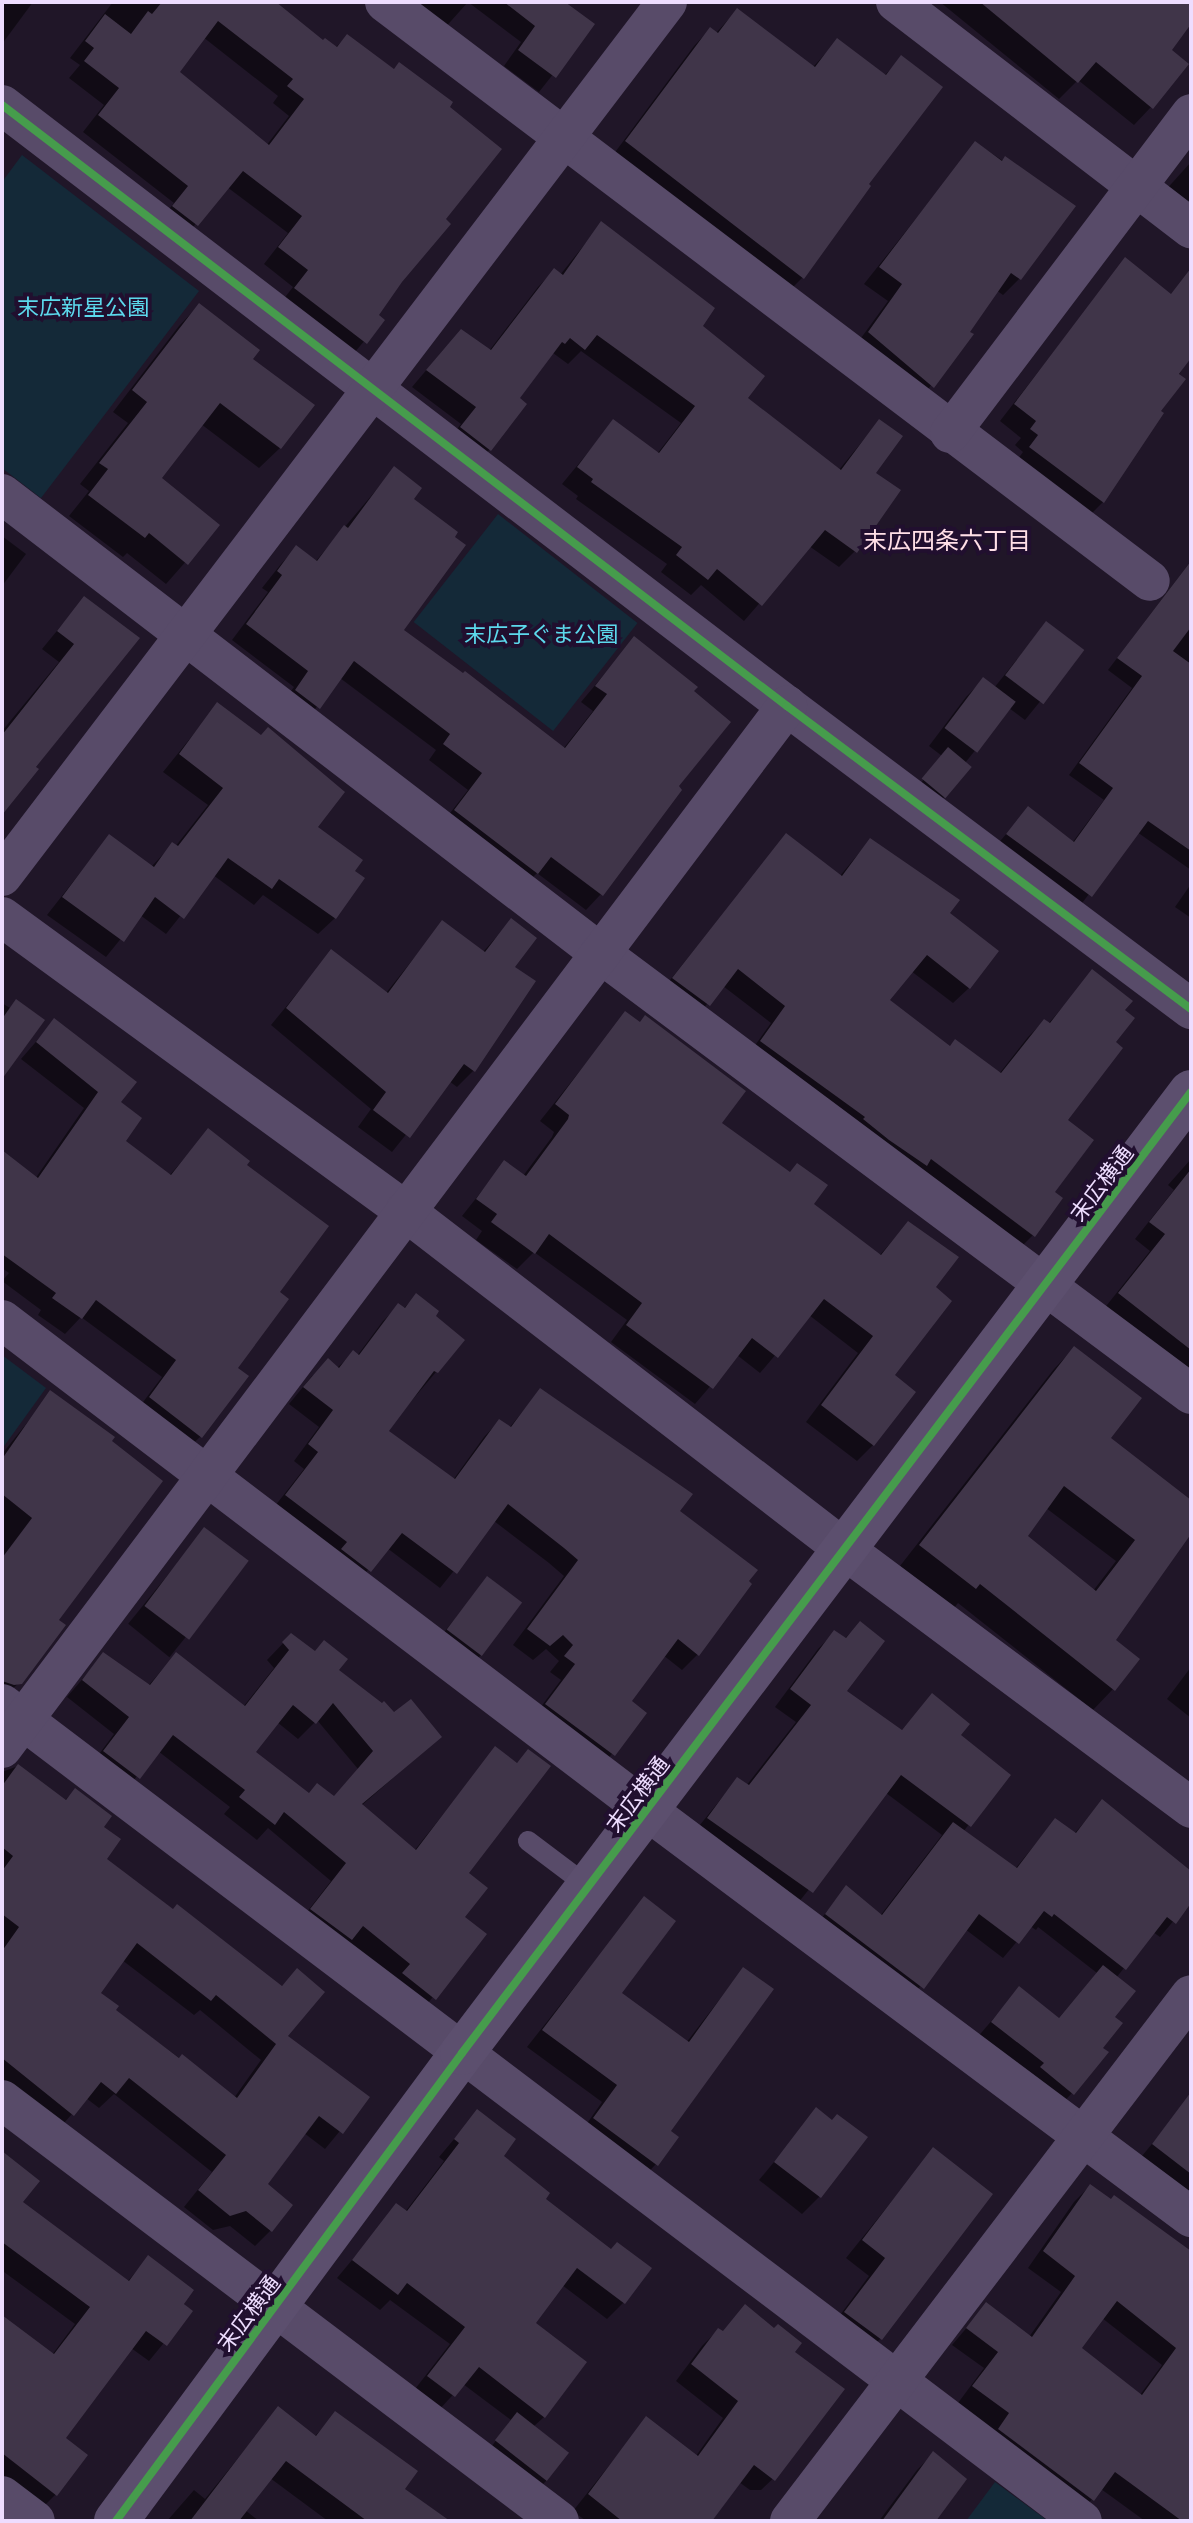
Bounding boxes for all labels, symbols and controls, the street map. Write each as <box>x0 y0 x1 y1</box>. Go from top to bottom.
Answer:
park label: 末広新星公園 <box>17 294 149 320</box>
district label: 末広四条六丁目 <box>863 527 1031 555</box>
park label: 末広子ぐま公園 <box>464 621 618 647</box>
street label: 末広横通 <box>1064 1140 1138 1226</box>
street label: 末広横通 <box>600 1751 674 1837</box>
street label: 末広横通 <box>211 2270 285 2356</box>

